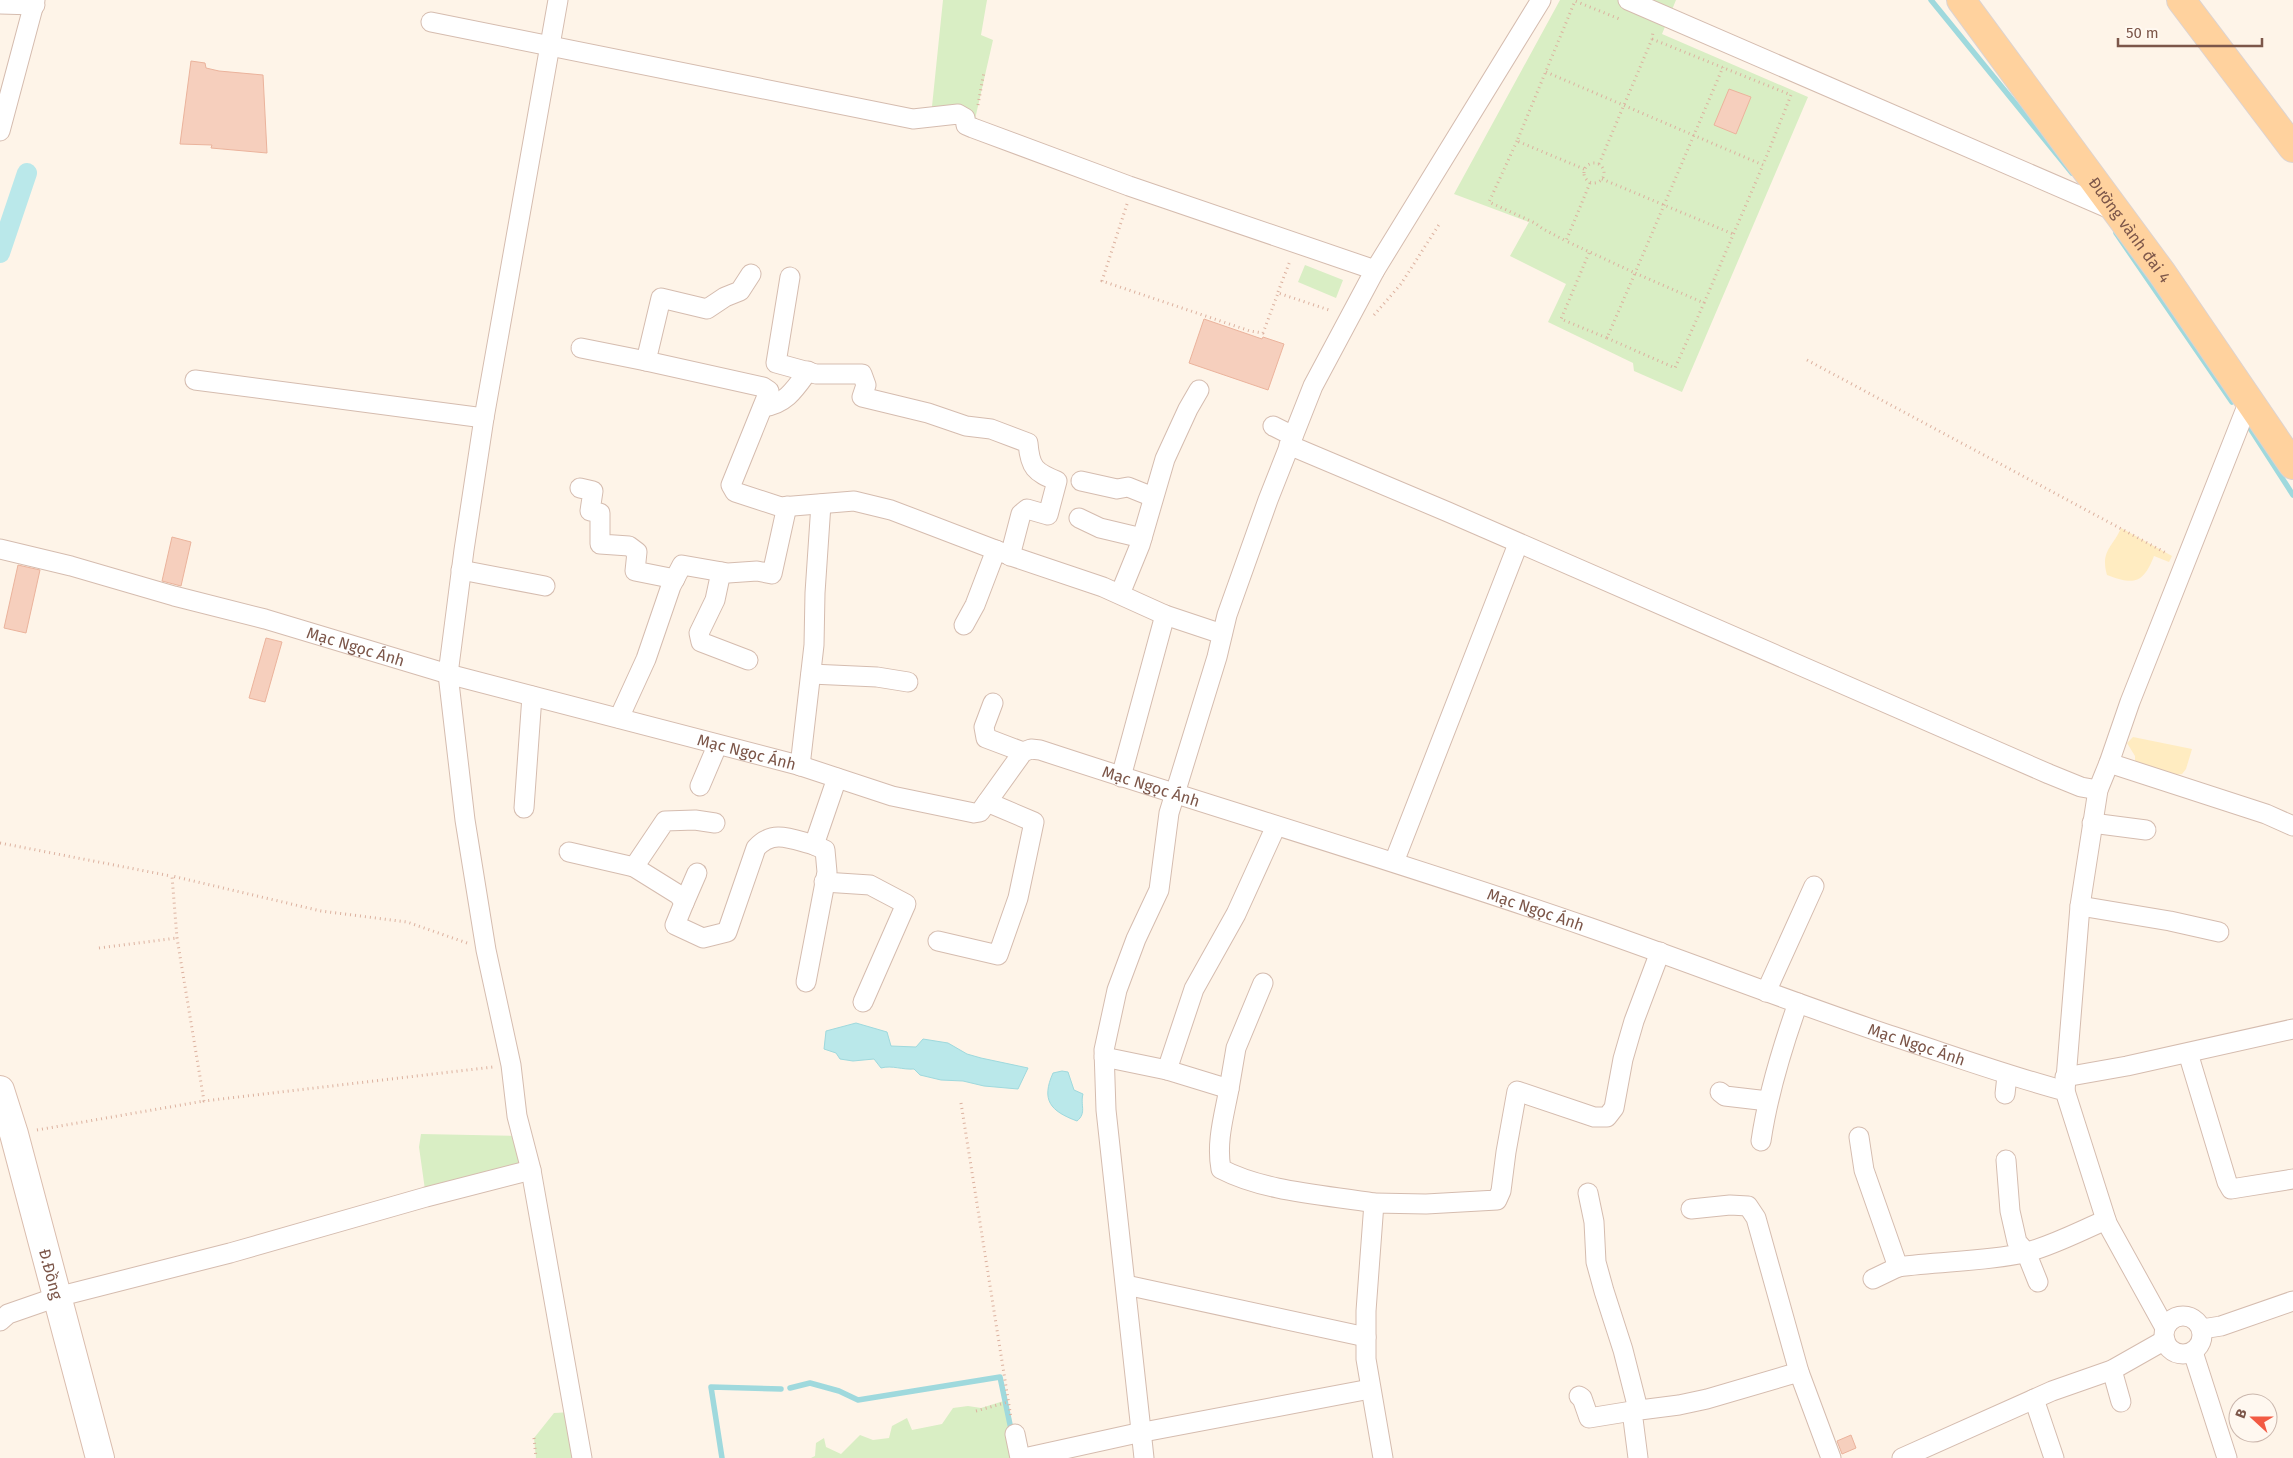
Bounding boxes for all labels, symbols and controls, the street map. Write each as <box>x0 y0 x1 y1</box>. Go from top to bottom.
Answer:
scale bar <box>2118 15 2262 47</box>
text: 50 m <box>2126 24 2159 42</box>
street label: Đường vành đai 4 <box>2084 173 2175 287</box>
street label: Mạc Ngọc Ánh <box>304 623 407 670</box>
street label: Mạc Ngọc Ánh <box>695 730 798 774</box>
street label: Mạc Ngọc Ánh <box>1100 762 1202 811</box>
street label: Mạc Ngọc Ánh <box>1485 885 1587 935</box>
street label: Mạc Ngọc Ánh <box>1865 1020 1968 1070</box>
street label: Đ.Đồng <box>35 1247 67 1302</box>
north arrow <box>2228 1393 2278 1443</box>
text: B <box>2232 1406 2251 1421</box>

